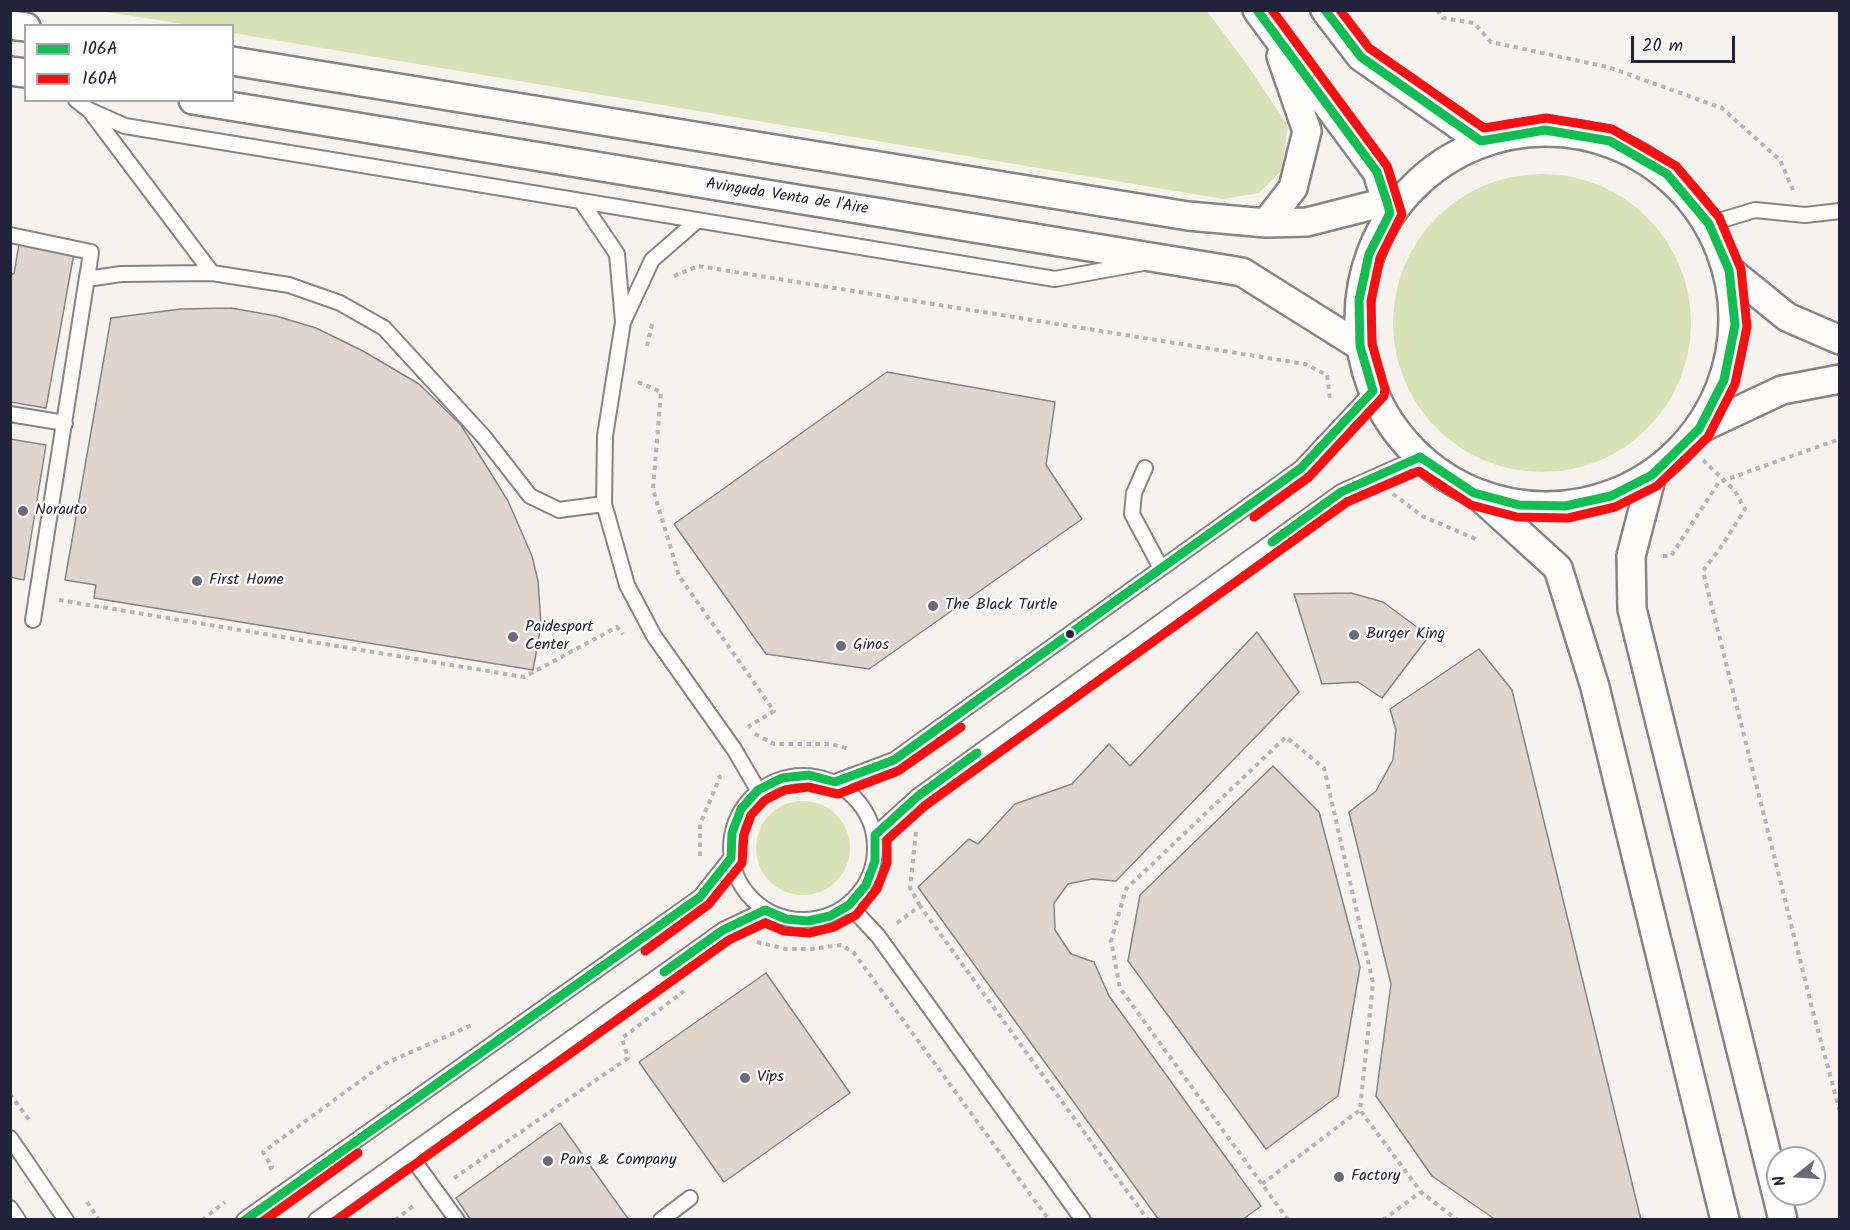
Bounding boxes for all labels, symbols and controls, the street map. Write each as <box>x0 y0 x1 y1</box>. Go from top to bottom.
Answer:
legend <box>24 24 234 102</box>
scale bar <box>1634 24 1738 62</box>
text: 20 m <box>1642 32 1683 61</box>
text: 106A <box>82 35 118 64</box>
text: 160A <box>82 65 118 94</box>
street label: Avinguda Venta de l'Aire <box>704 176 870 220</box>
place label: Norauto <box>35 501 87 521</box>
marker: Norauto <box>16 504 30 518</box>
place label: First Home <box>209 571 284 591</box>
marker: First Home <box>190 574 204 588</box>
place label: The Black Turtle <box>945 596 1057 616</box>
marker: The Black Turtle <box>926 599 940 613</box>
place label: Paidesport Center <box>525 618 593 656</box>
place label: Burger King <box>1366 625 1445 645</box>
unlabelled marker <box>1064 628 1076 640</box>
marker: Burger King <box>1347 628 1361 642</box>
marker: Paidesport Center <box>506 630 520 644</box>
place label: Ginos <box>853 636 889 656</box>
marker: Ginos <box>834 639 848 653</box>
place label: Vips <box>757 1068 784 1088</box>
marker: Vips <box>738 1071 752 1085</box>
north arrow <box>1766 1146 1826 1206</box>
place label: Pans & Company <box>560 1151 676 1171</box>
marker: Pans & Company <box>541 1154 555 1168</box>
place label: Factory <box>1351 1167 1400 1187</box>
marker: Factory <box>1332 1170 1346 1184</box>
text: N <box>1767 1172 1794 1189</box>

